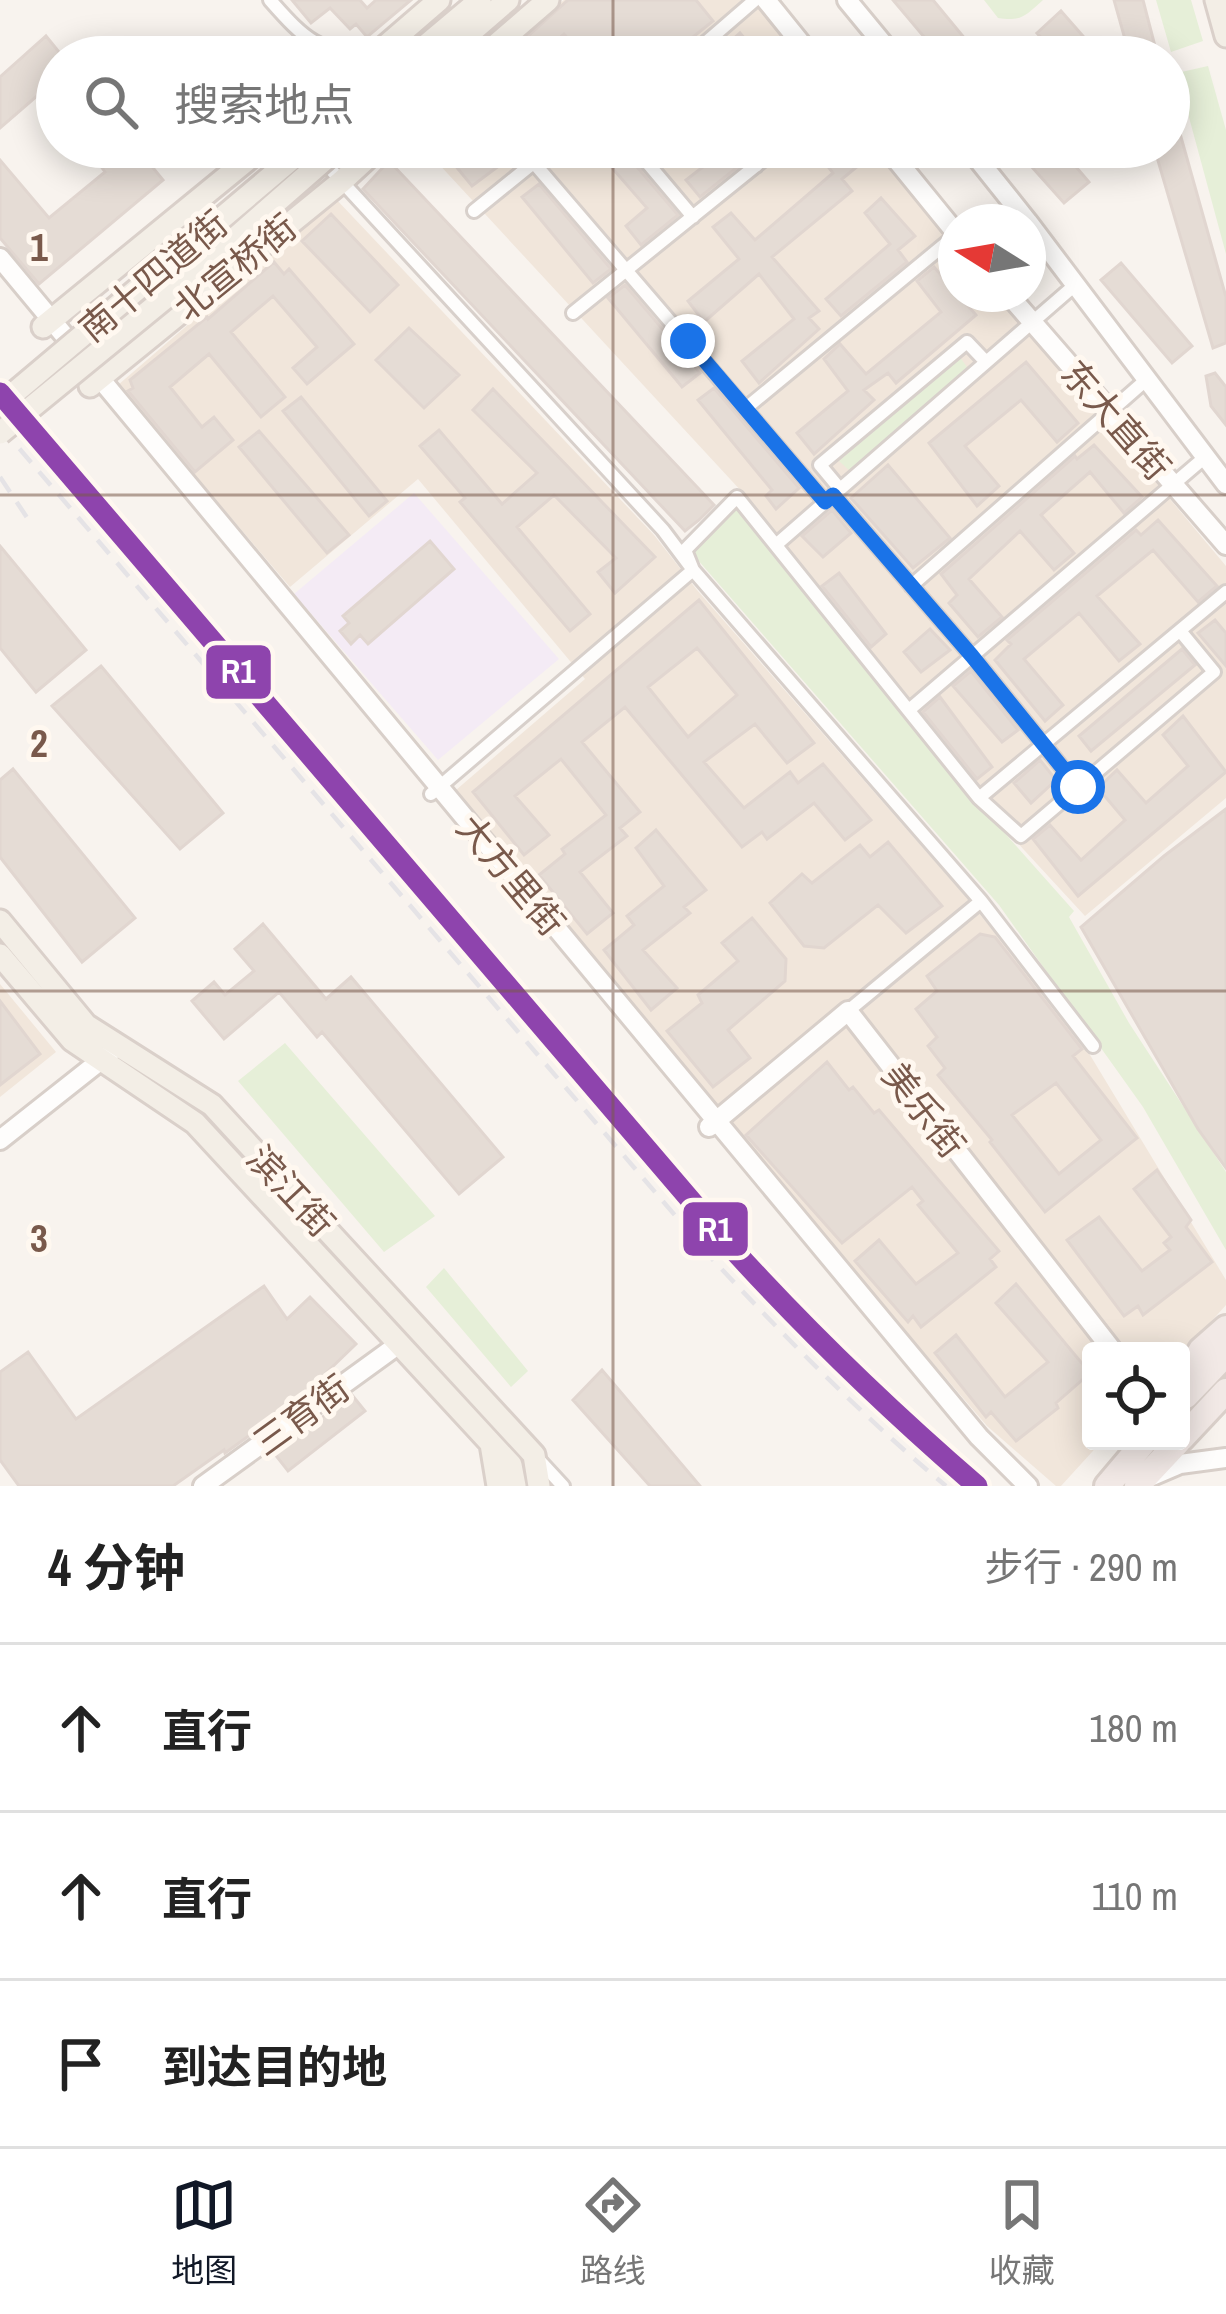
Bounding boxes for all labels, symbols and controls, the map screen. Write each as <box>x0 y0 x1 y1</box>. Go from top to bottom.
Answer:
search box <box>36 36 1190 168</box>
icon: search <box>78 69 144 135</box>
text: 搜索地点 <box>174 74 354 135</box>
street label: 南十四道街 <box>69 200 237 352</box>
street label: 北宣桥街 <box>164 203 306 331</box>
north arrow <box>938 204 1046 312</box>
text: 1 <box>30 221 48 273</box>
route end <box>661 314 715 368</box>
street label: 东大直街 <box>1051 350 1181 490</box>
line badge: R1 <box>204 643 273 701</box>
text: R1 <box>221 649 256 693</box>
text: 2 <box>30 717 48 769</box>
route start <box>1051 760 1105 814</box>
street label: 大方里街 <box>446 804 576 946</box>
street label: 美乐街 <box>872 1053 976 1167</box>
street label: 滨江街 <box>237 1135 345 1247</box>
line badge: R1 <box>681 1200 750 1258</box>
text: R1 <box>698 1207 733 1251</box>
text: 3 <box>30 1212 48 1264</box>
map controls <box>1082 1342 1190 1450</box>
button: locate <box>1082 1342 1190 1450</box>
street label: 三育街 <box>243 1364 359 1466</box>
text: 4 分钟 <box>48 1533 185 1602</box>
text: 步行 · 290 m <box>984 1541 1178 1593</box>
icon: ahead <box>48 1695 114 1761</box>
text: 直行 <box>162 1700 252 1761</box>
text: 180 m <box>1089 1702 1178 1754</box>
icon: ahead <box>48 1863 114 1929</box>
text: 直行 <box>162 1868 252 1929</box>
text: 110 m <box>1091 1870 1178 1922</box>
icon: arrive <box>48 2031 114 2097</box>
text: 到达目的地 <box>162 2036 387 2097</box>
tab: 地图 <box>171 2172 237 2292</box>
tab: 路线 <box>580 2172 646 2292</box>
tab: 收藏 <box>989 2172 1055 2292</box>

